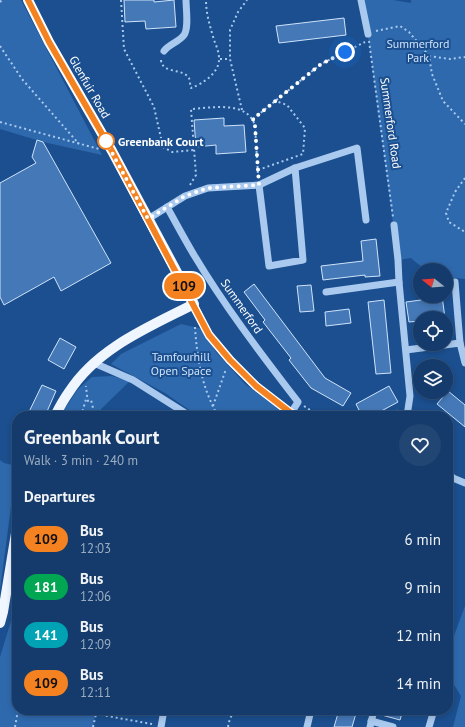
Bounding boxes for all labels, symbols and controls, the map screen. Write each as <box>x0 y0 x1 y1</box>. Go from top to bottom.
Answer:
park label: Summerford Park <box>386 36 450 65</box>
your location <box>335 42 355 62</box>
street label: Glenfuir Road <box>66 53 114 121</box>
street label: Summerford Road <box>377 77 405 169</box>
marker: Greenbank Court <box>97 132 115 150</box>
place label: Greenbank Court <box>118 134 204 149</box>
north arrow <box>413 263 453 303</box>
map controls <box>413 263 453 399</box>
line badge: 109 <box>161 273 207 299</box>
street label: Summerford <box>218 276 266 336</box>
text: 109 <box>172 277 196 295</box>
button: locate <box>413 311 453 351</box>
park label: Tamfourhill Open Space <box>151 349 211 378</box>
button: layers <box>413 359 453 399</box>
button: heart <box>399 424 441 466</box>
text: Greenbank Court <box>24 425 159 449</box>
text: Walk · 3 min · 240 m <box>24 452 138 469</box>
text: Departures <box>24 487 95 506</box>
text: Bus <box>80 521 103 540</box>
text: 109 <box>34 530 58 548</box>
text: 6 min <box>404 530 441 549</box>
text: 12:03 <box>80 540 111 557</box>
text: Bus <box>80 569 103 588</box>
text: 181 <box>34 578 58 596</box>
text: 9 min <box>404 578 441 597</box>
text: 12:06 <box>80 588 111 605</box>
text: Bus <box>80 617 103 636</box>
text: 141 <box>34 626 58 644</box>
text: 12 min <box>396 626 441 645</box>
text: 12:09 <box>80 636 111 653</box>
text: Bus <box>80 665 103 684</box>
text: 109 <box>34 674 58 692</box>
text: 14 min <box>396 674 441 693</box>
text: 12:11 <box>80 684 111 701</box>

